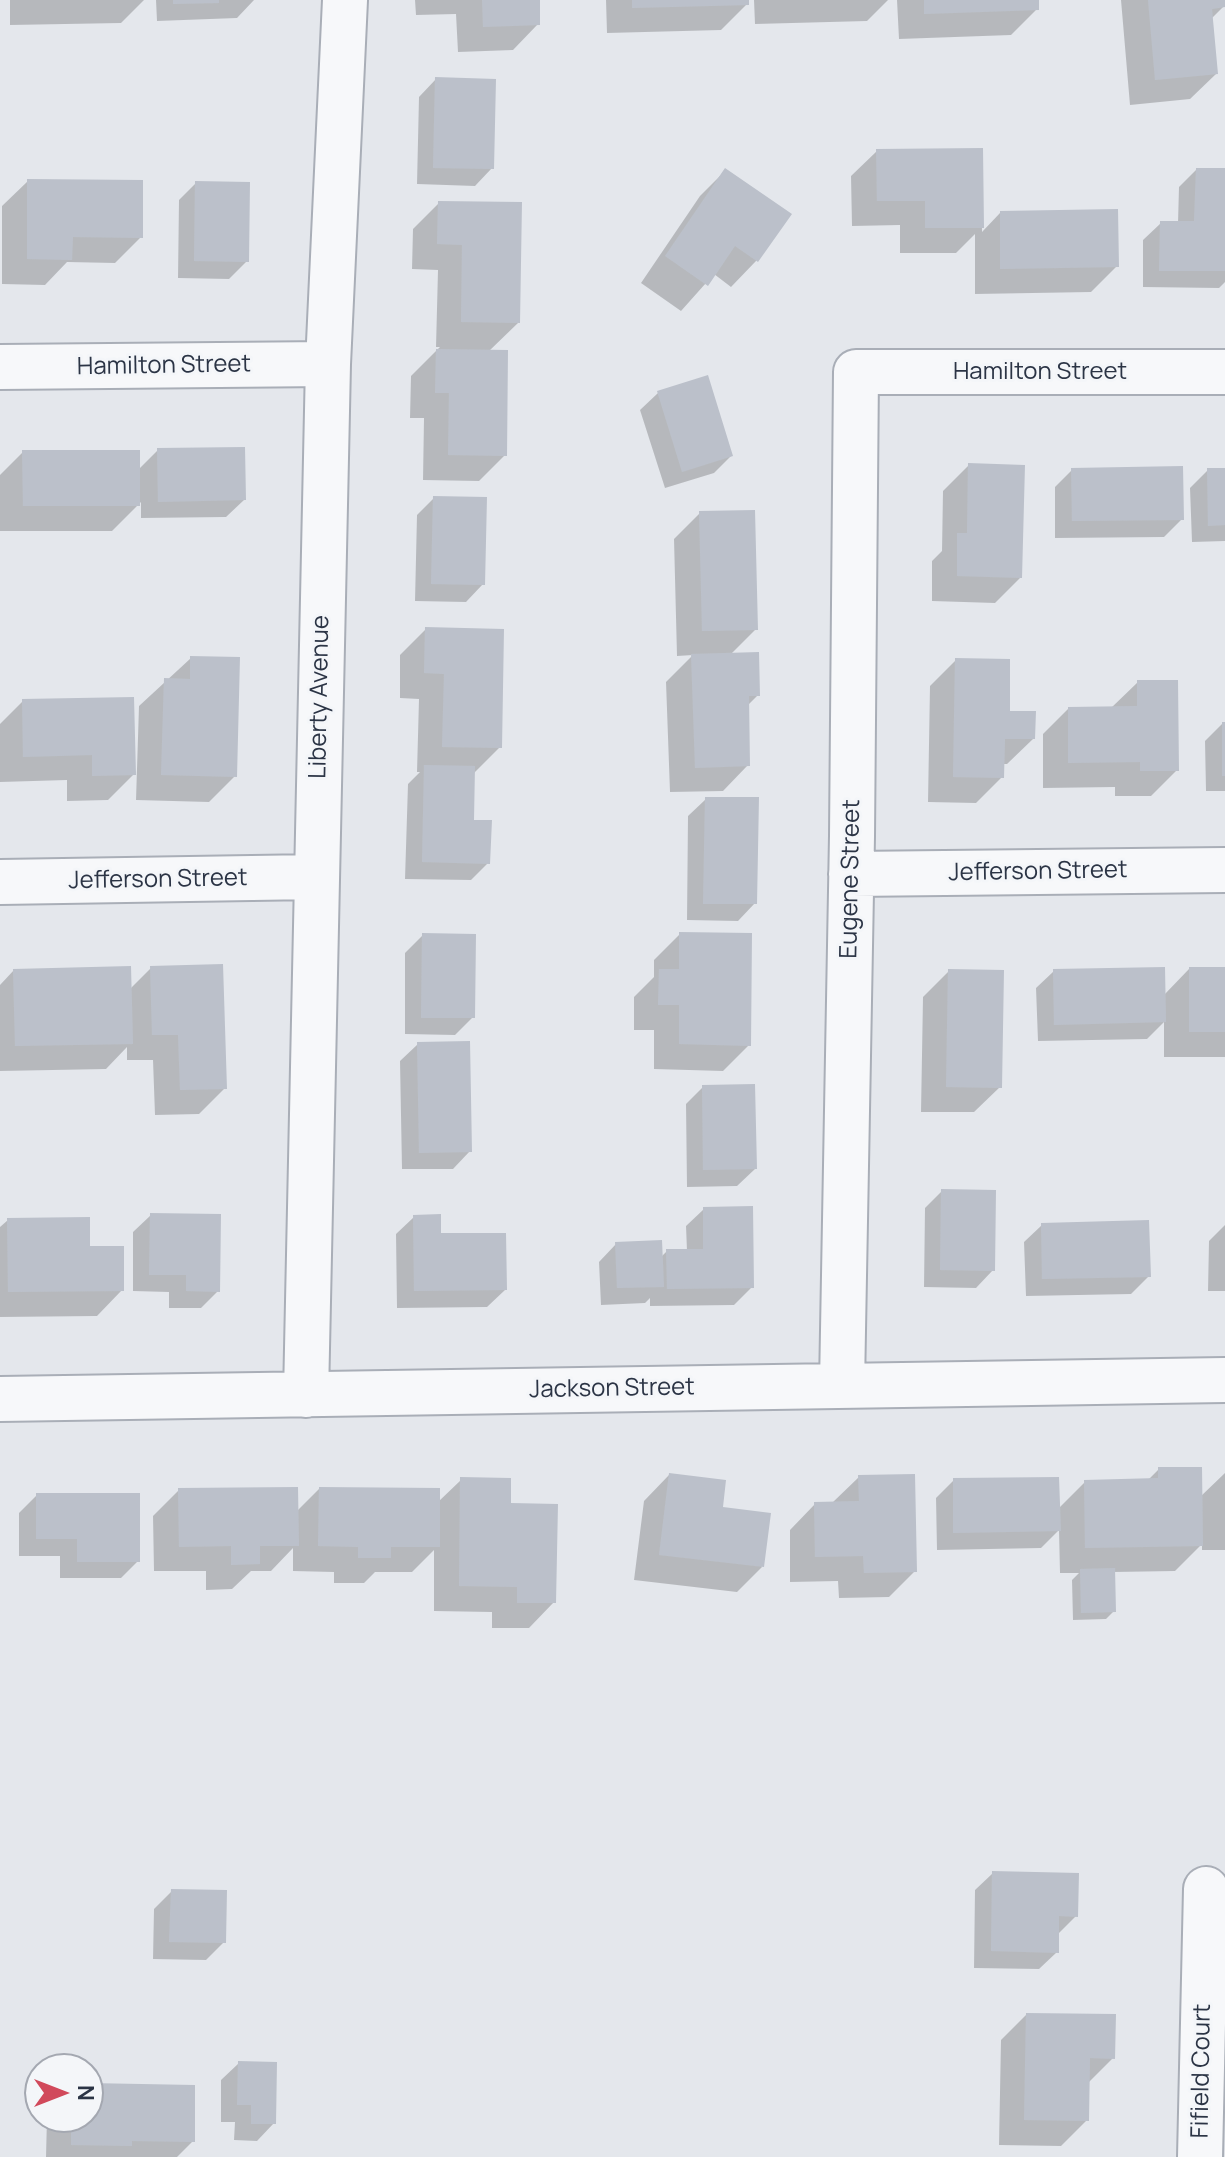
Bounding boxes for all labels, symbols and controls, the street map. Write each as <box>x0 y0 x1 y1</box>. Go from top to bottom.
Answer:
street label: Hamilton Street <box>77 350 251 382</box>
street label: Hamilton Street <box>953 358 1127 386</box>
street label: Liberty Avenue <box>304 615 336 779</box>
street label: Eugene Street <box>835 799 867 959</box>
street label: Jefferson Street <box>948 856 1128 888</box>
street label: Jefferson Street <box>68 864 248 896</box>
street label: Jackson Street <box>529 1373 695 1405</box>
street label: Fifield Court <box>1186 2003 1218 2139</box>
north arrow <box>24 2053 104 2133</box>
text: N <box>71 2085 101 2101</box>

